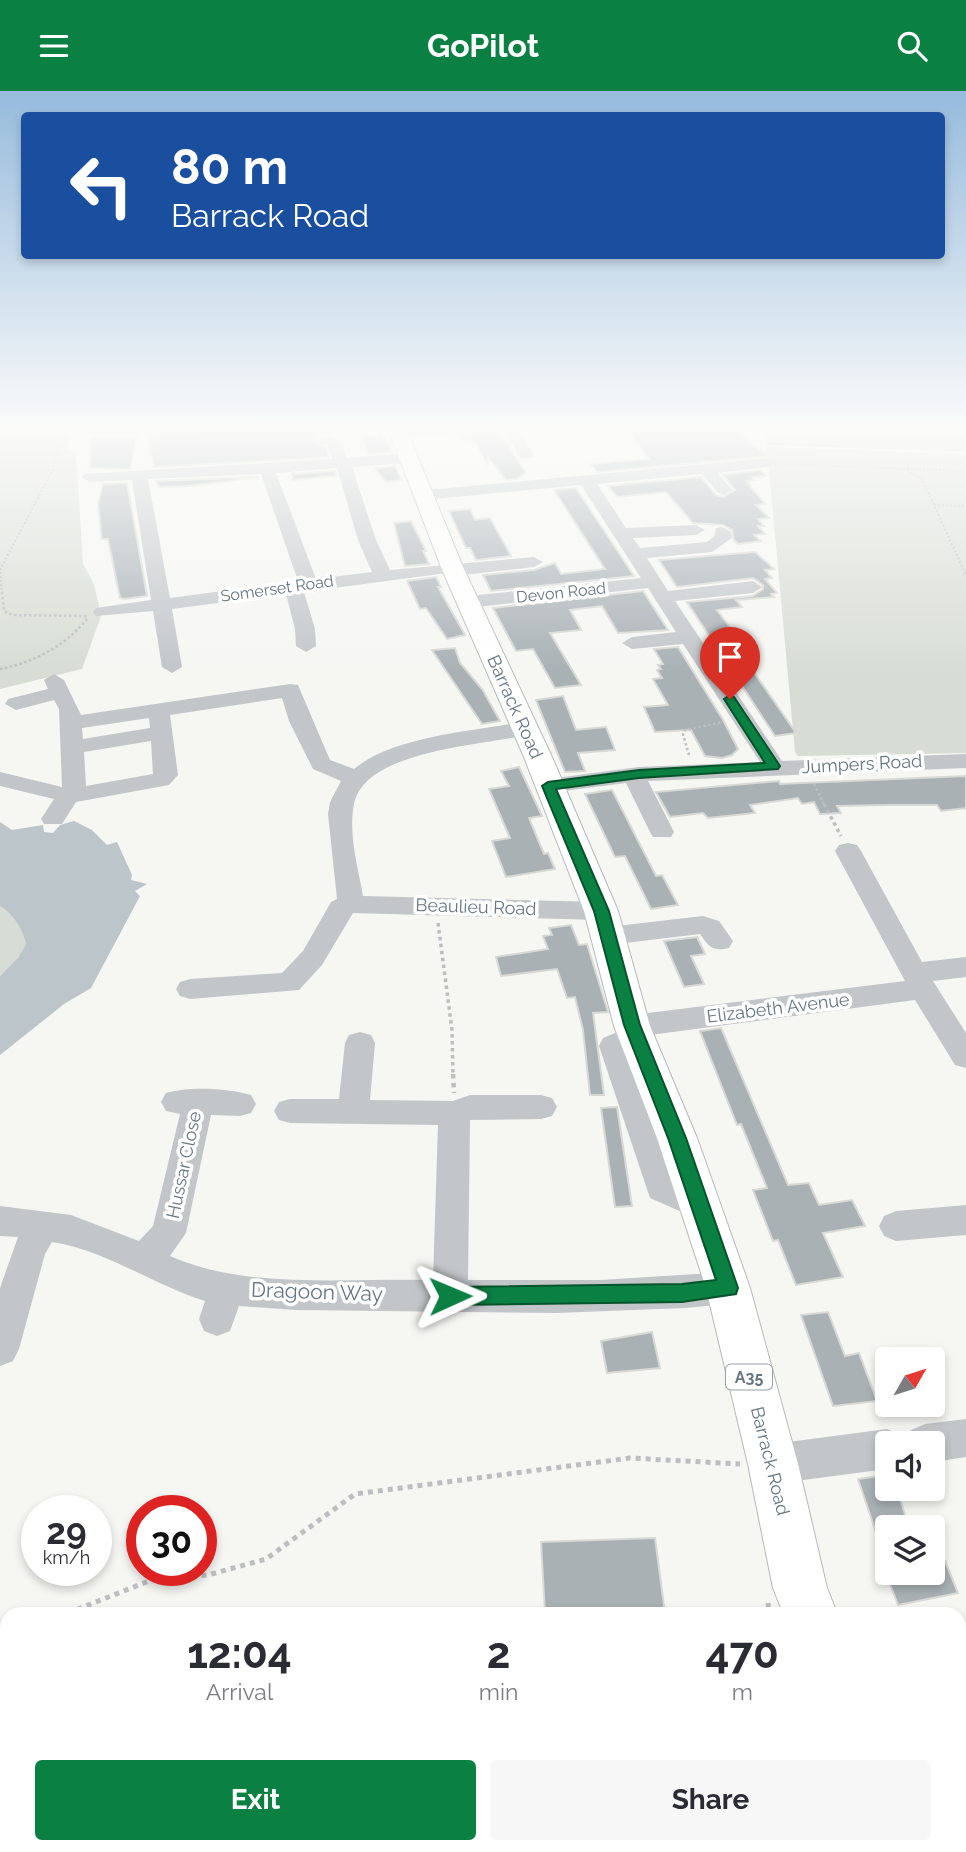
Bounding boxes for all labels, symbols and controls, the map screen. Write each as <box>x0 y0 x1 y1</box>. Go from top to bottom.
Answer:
icon: menu <box>35 27 73 65</box>
text: GoPilot <box>427 27 539 64</box>
icon: search <box>893 27 931 65</box>
text: 80 m <box>171 138 288 195</box>
icon: left <box>56 140 147 231</box>
text: Barrack Road <box>171 197 369 234</box>
street label: Somerset Road <box>219 571 335 606</box>
street label: Devon Road <box>515 578 607 607</box>
pin <box>700 627 760 699</box>
icon: arrive <box>711 638 749 676</box>
street label: Barrack Road <box>483 652 548 762</box>
street label: Jumpers Road <box>801 750 923 777</box>
street label: Beaulieu Road <box>415 894 537 919</box>
street label: Elizabeth Avenue <box>705 988 851 1027</box>
street label: Hussar Close <box>162 1109 205 1220</box>
position arrow <box>413 1259 487 1333</box>
street label: Dragoon Way <box>251 1277 383 1306</box>
north arrow <box>875 1347 945 1417</box>
map controls <box>875 1347 945 1585</box>
road number: A35 <box>726 1365 772 1389</box>
street label: Barrack Road <box>747 1404 794 1517</box>
button: sound <box>875 1431 945 1501</box>
speed limit sign: 30 <box>126 1495 217 1586</box>
text: 29 <box>46 1511 87 1552</box>
button: layers <box>875 1515 945 1585</box>
text: km/h <box>43 1547 90 1568</box>
text: 12:04 <box>187 1629 292 1678</box>
text: 2 <box>487 1629 510 1678</box>
text: 470 <box>706 1629 779 1678</box>
text: Arrival <box>206 1678 273 1705</box>
text: min <box>479 1678 518 1705</box>
text: m <box>732 1678 753 1705</box>
button: Exit <box>35 1760 476 1840</box>
button: Share <box>490 1760 931 1840</box>

